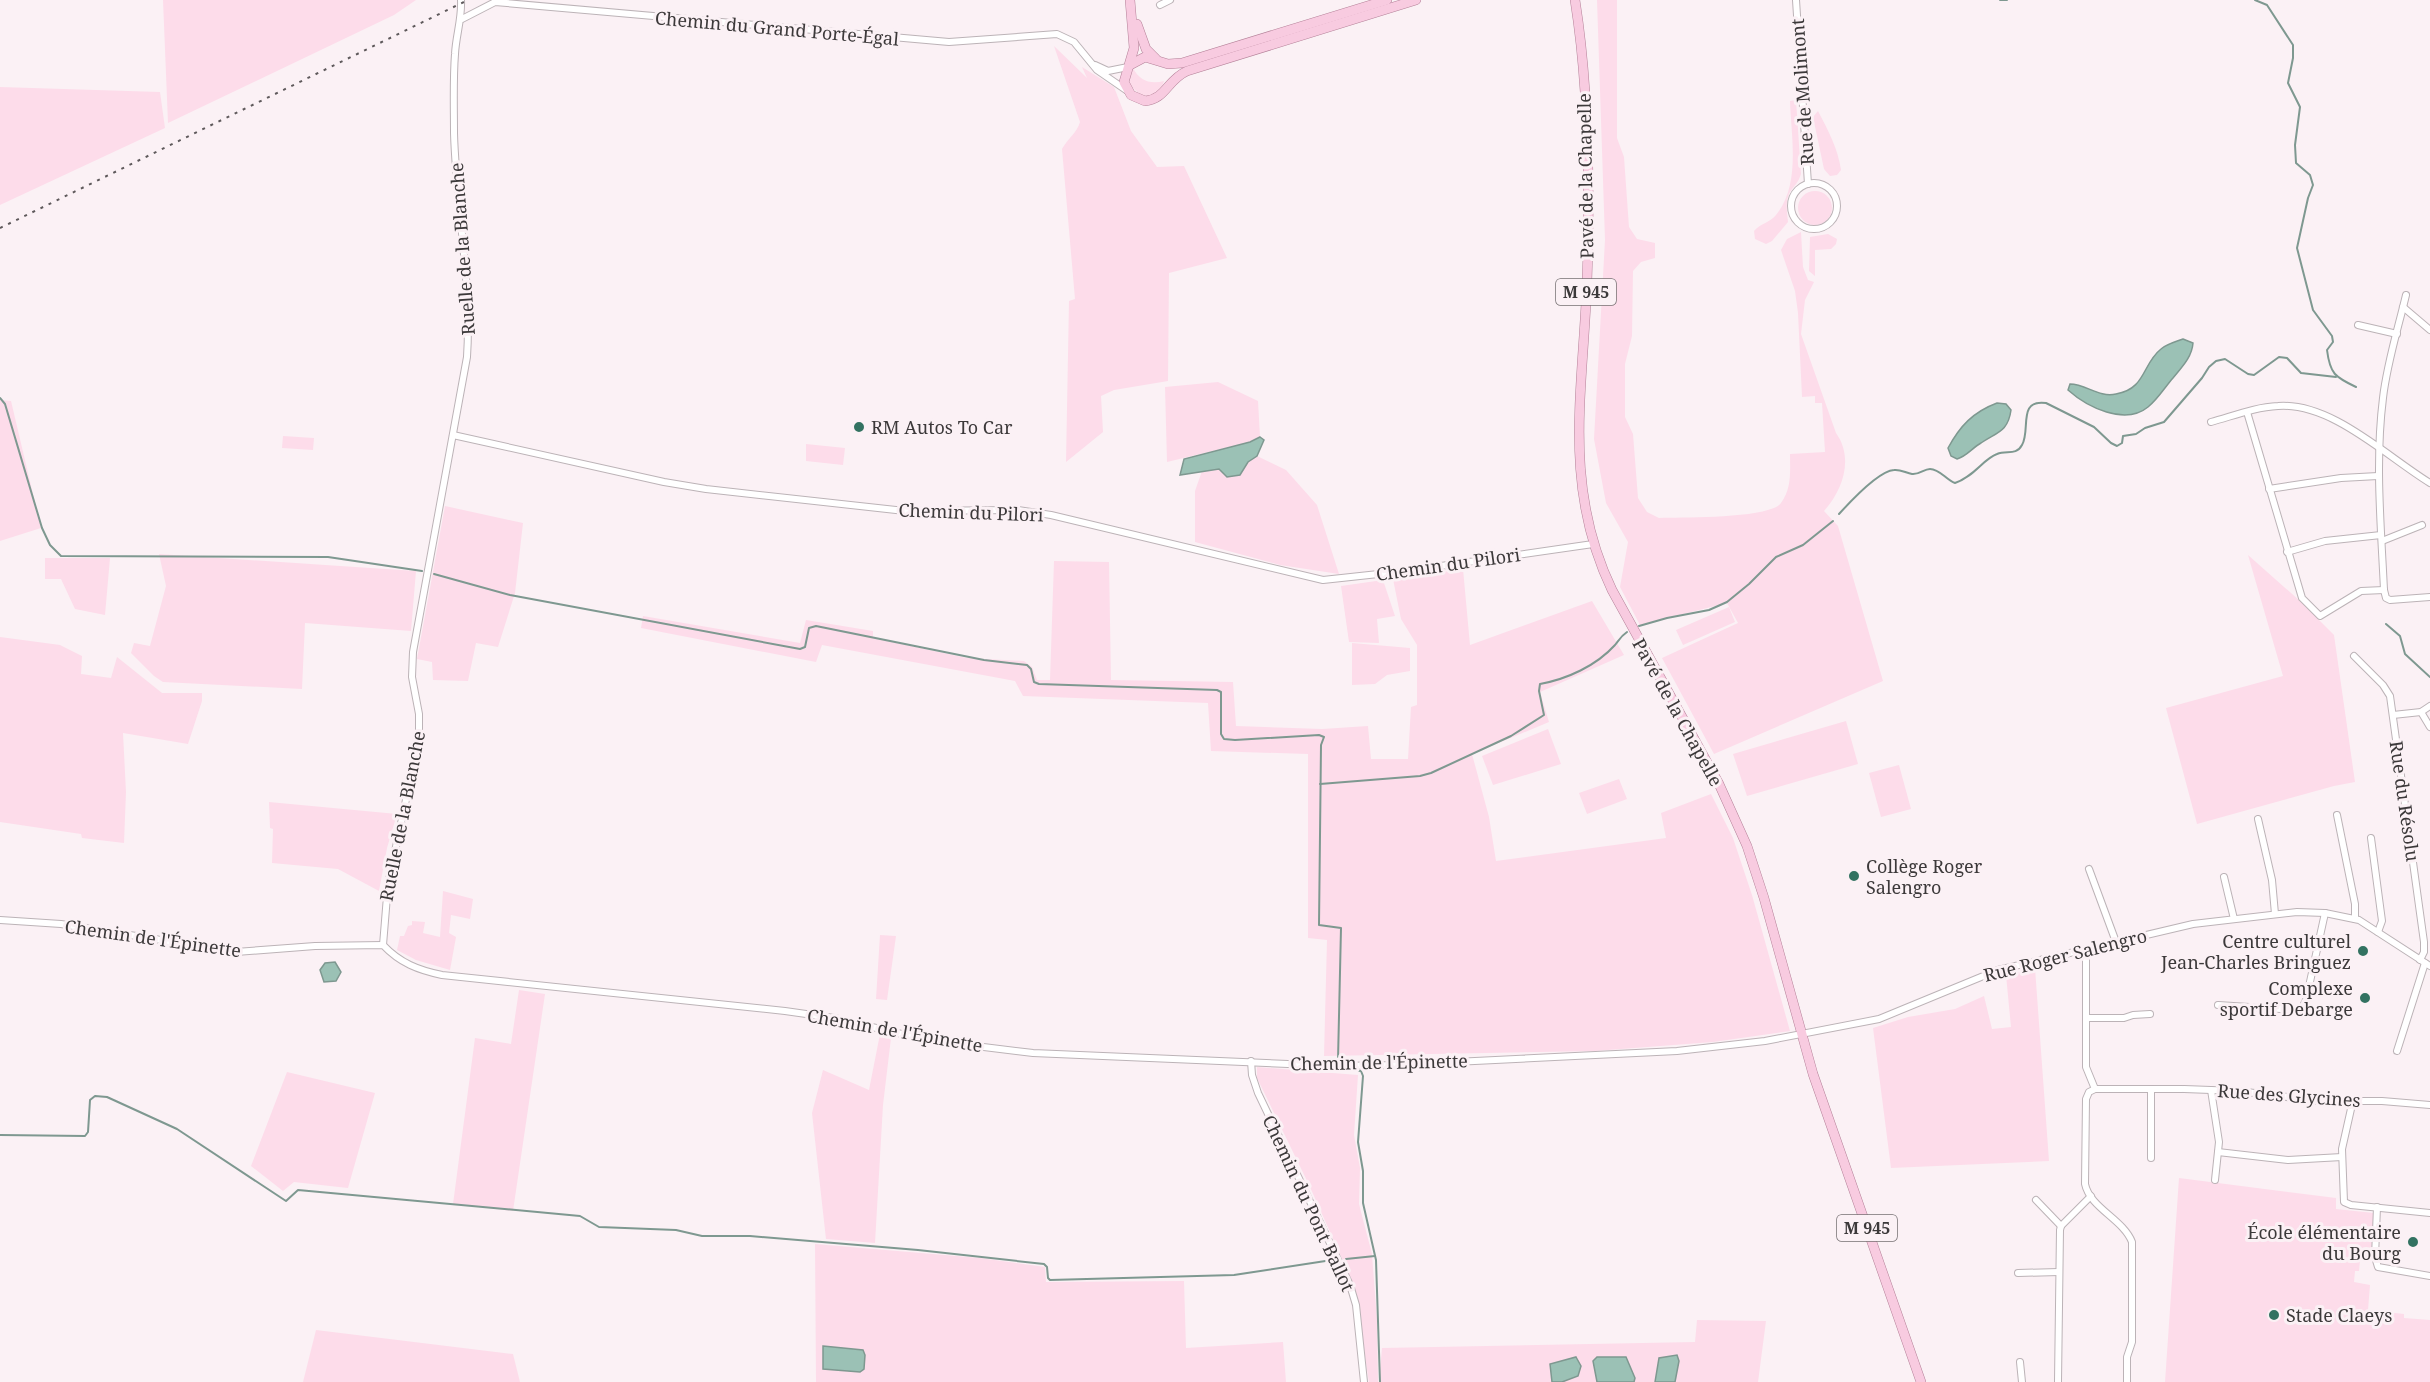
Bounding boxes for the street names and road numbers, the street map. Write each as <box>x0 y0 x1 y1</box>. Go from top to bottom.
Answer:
street label: Chemin du Grand Porte-Égal <box>654 5 900 51</box>
street label: Rue de Molimont <box>1785 18 1819 166</box>
street label: Pavé de la Chapelle <box>1572 93 1598 259</box>
street label: Ruelle de la Blanche <box>444 162 480 336</box>
road number: M 945 <box>1556 279 1616 305</box>
street label: Chemin du Pilori <box>898 497 1044 527</box>
street label: Chemin du Pilori <box>1374 542 1522 586</box>
street label: Pavé de la Chapelle <box>1627 634 1729 790</box>
street label: Ruelle de la Blanche <box>374 729 430 903</box>
street label: Rue du Résolu <box>2385 739 2425 863</box>
street label: Chemin de l'Épinette <box>63 914 243 962</box>
street label: Rue Roger Salengro <box>1981 923 2149 987</box>
street label: Chemin de l'Épinette <box>805 1003 985 1057</box>
street label: Chemin de l'Épinette <box>1290 1048 1468 1076</box>
street label: Rue des Glycines <box>2217 1078 2361 1112</box>
street label: Chemin du Pont Ballot <box>1258 1111 1360 1295</box>
road number: M 945 <box>1837 1215 1897 1241</box>

